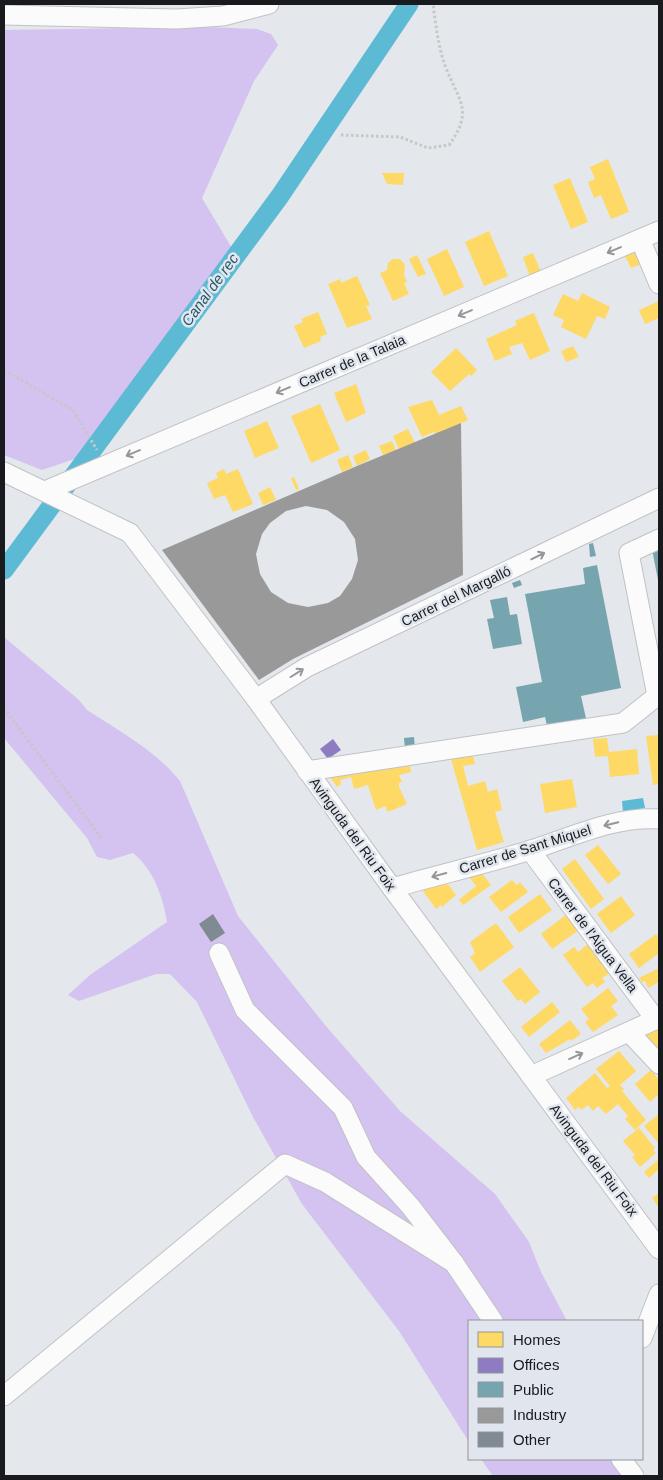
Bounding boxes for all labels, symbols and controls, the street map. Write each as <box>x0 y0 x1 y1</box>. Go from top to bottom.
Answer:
one-way arrow <box>607 245 622 255</box>
water label: Canal de rec <box>178 250 242 329</box>
one-way arrow <box>458 309 473 318</box>
street label: Carrer de la Talaia <box>296 331 408 391</box>
one-way arrow <box>276 385 291 395</box>
one-way arrow <box>126 449 141 459</box>
one-way arrow <box>530 551 545 561</box>
street label: Carrer del Margalló <box>399 562 514 629</box>
one-way arrow <box>290 668 304 679</box>
street label: Avinguda del Riu Foix <box>307 774 399 894</box>
one-way arrow <box>604 820 620 829</box>
street label: Carrer de Sant Miquel <box>457 821 593 877</box>
one-way arrow <box>431 871 447 880</box>
street label: Carrer de l'Aigua Vella <box>545 875 641 995</box>
one-way arrow <box>568 1051 583 1060</box>
street label: Avinguda del Riu Foix <box>547 1101 641 1219</box>
legend <box>468 1320 643 1460</box>
text: Homes <box>513 1331 561 1348</box>
text: Offices <box>513 1356 559 1373</box>
text: Public <box>513 1381 554 1398</box>
text: Industry <box>513 1406 567 1423</box>
text: Other <box>513 1431 551 1448</box>

